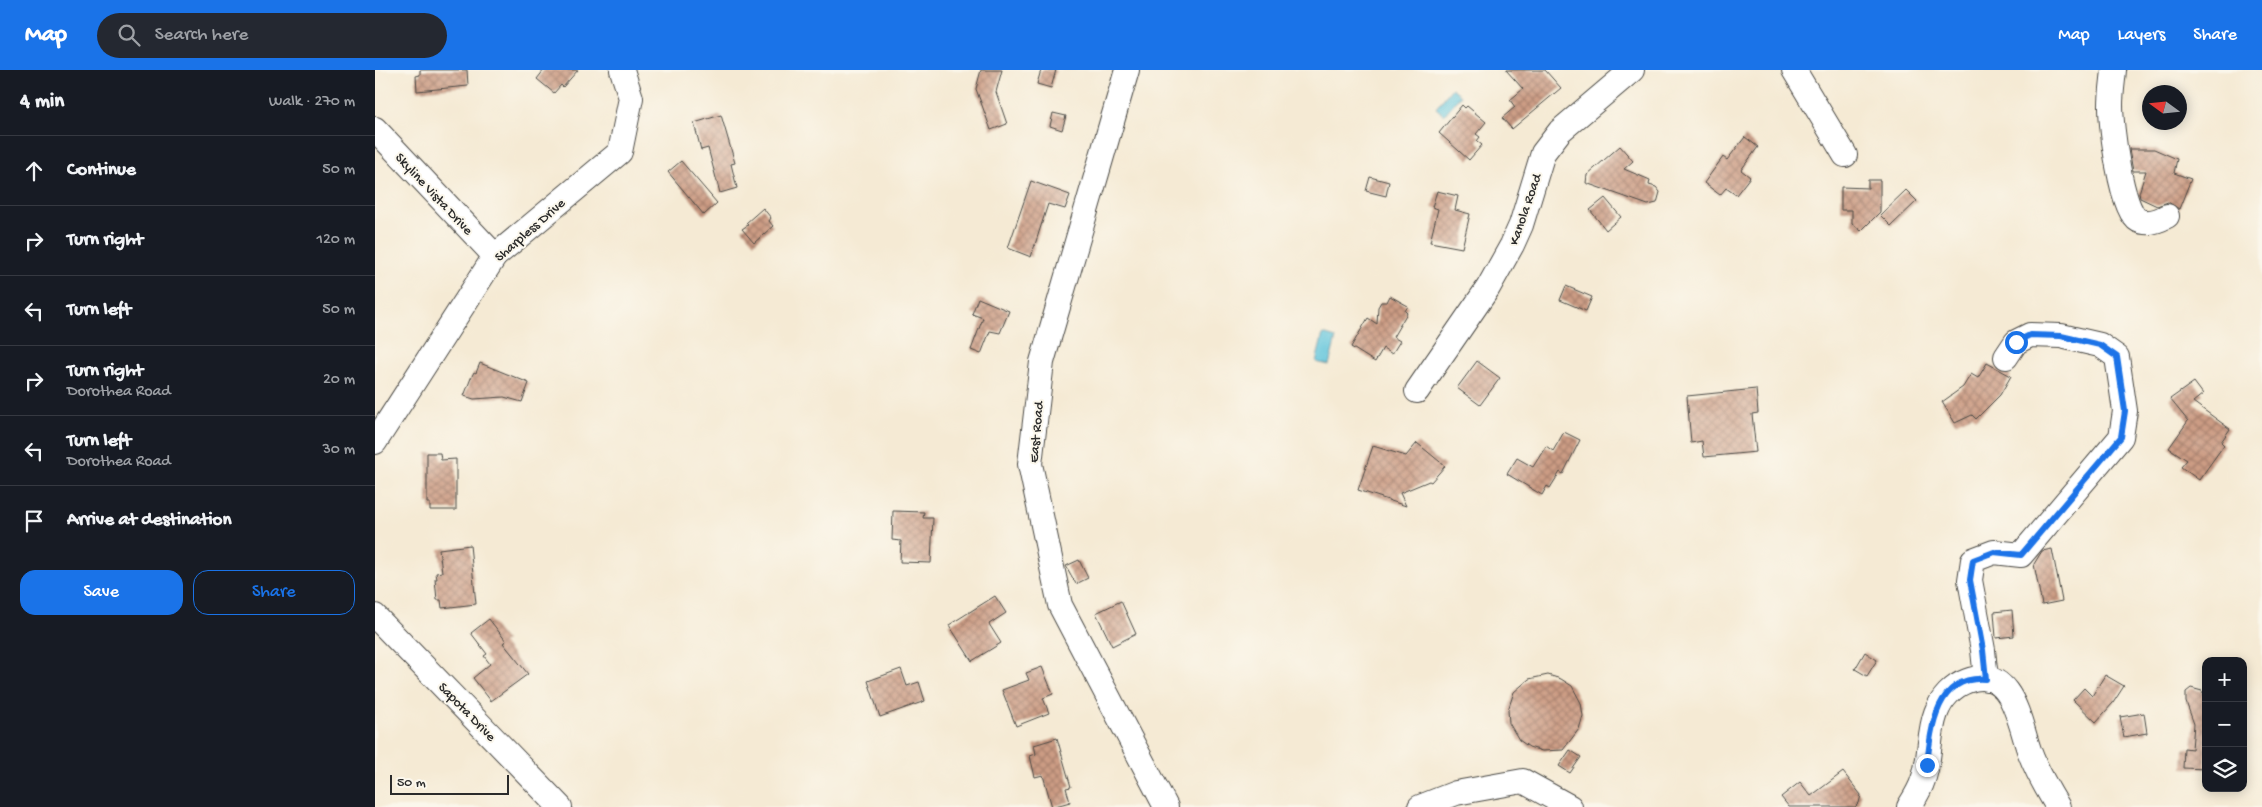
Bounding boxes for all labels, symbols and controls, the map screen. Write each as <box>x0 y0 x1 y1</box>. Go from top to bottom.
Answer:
search box <box>97 13 447 58</box>
text: Map <box>25 21 67 50</box>
icon: search <box>115 21 143 49</box>
text: Search here <box>155 24 248 47</box>
text: Map <box>2058 25 2090 46</box>
text: Layers <box>2118 25 2165 46</box>
text: Share <box>2193 25 2237 46</box>
north arrow <box>2142 85 2187 130</box>
text: 4 min <box>20 90 64 115</box>
text: Walk · 270 m <box>269 93 355 112</box>
street label: Skyline Vista Drive <box>391 150 476 240</box>
icon: ahead <box>20 157 48 185</box>
text: Continue <box>67 159 136 182</box>
text: 50 m <box>322 161 355 180</box>
street label: Kanola Road <box>1506 170 1547 248</box>
street label: Sharpless Drive <box>492 195 570 266</box>
icon: right <box>20 227 48 255</box>
text: Turn right <box>67 229 143 252</box>
text: 120 m <box>316 231 355 250</box>
icon: left <box>20 297 48 325</box>
text: Turn left <box>67 299 131 322</box>
text: 50 m <box>322 301 355 320</box>
route start <box>2005 331 2028 354</box>
text: Turn right <box>67 360 143 383</box>
icon: right <box>20 367 48 395</box>
text: 20 m <box>323 371 355 390</box>
text: Dorothea Road <box>67 383 171 402</box>
street label: East Road <box>1026 399 1049 463</box>
text: Turn left <box>67 430 131 453</box>
icon: left <box>20 437 48 465</box>
text: 30 m <box>322 441 355 460</box>
text: Dorothea Road <box>67 453 171 472</box>
icon: arrive <box>20 507 48 535</box>
text: Arrive at destination <box>67 509 231 532</box>
button: Save <box>20 570 183 615</box>
button: Share <box>193 570 355 615</box>
map controls <box>2202 657 2247 792</box>
button: + <box>2202 657 2247 702</box>
street label: Sapota Drive <box>434 680 499 746</box>
button: − <box>2202 702 2247 747</box>
button: layers <box>2202 747 2247 792</box>
route end <box>1916 754 1939 777</box>
scale bar <box>390 772 509 795</box>
text: 50 m <box>397 775 426 792</box>

